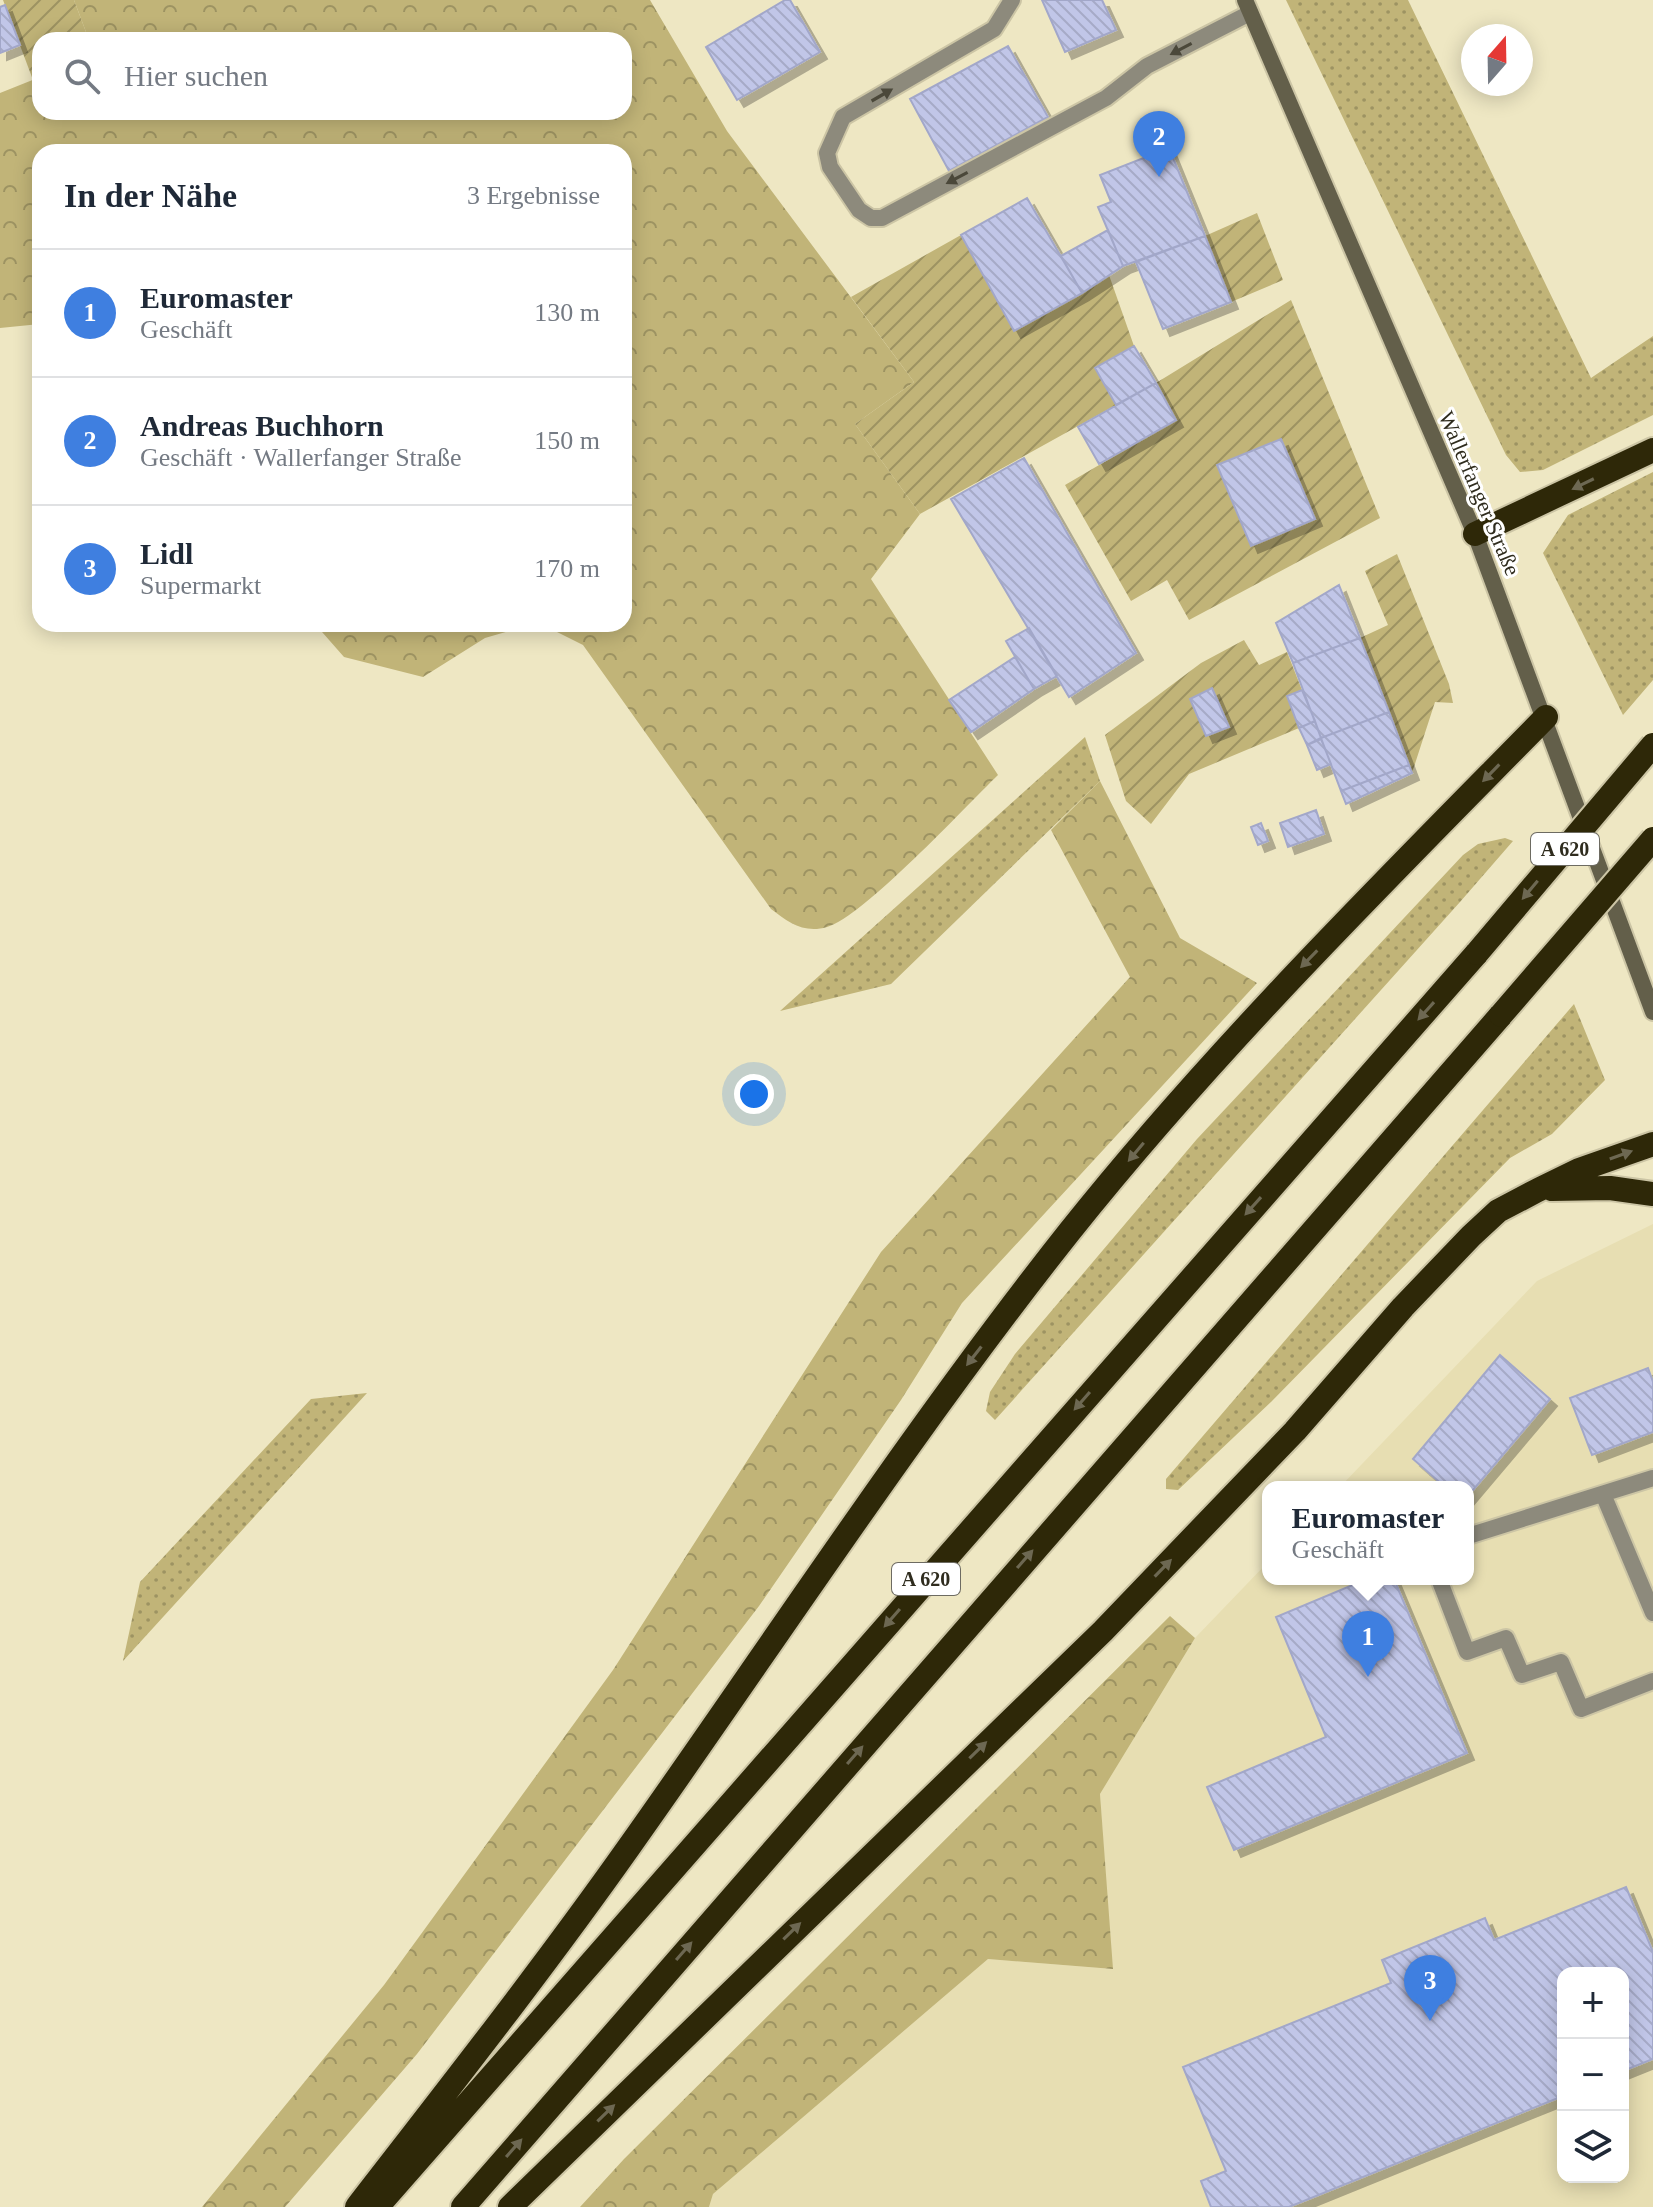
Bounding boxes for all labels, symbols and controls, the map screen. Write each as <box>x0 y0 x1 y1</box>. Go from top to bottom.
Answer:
north arrow <box>1461 24 1533 96</box>
search box <box>32 32 632 120</box>
one-way arrow <box>1170 42 1193 55</box>
icon: search <box>60 54 104 98</box>
text: Hier suchen <box>124 59 268 92</box>
one-way arrow <box>870 88 893 102</box>
pin: 2 <box>1133 111 1185 177</box>
one-way arrow <box>945 172 968 185</box>
text: In der Nähe <box>64 177 237 214</box>
text: 3 Ergebnisse <box>467 181 600 210</box>
text: Euromaster <box>140 281 293 314</box>
text: 1 <box>84 298 97 327</box>
text: 130 m <box>534 298 600 327</box>
text: Geschäft <box>140 315 232 344</box>
street label: Wallerfanger Straße <box>1434 407 1525 579</box>
text: Andreas Buchhorn <box>140 409 384 442</box>
text: 2 <box>84 426 97 455</box>
text: 150 m <box>534 426 600 455</box>
text: Geschäft · Wallerfanger Straße <box>140 443 462 472</box>
one-way arrow <box>1571 477 1594 491</box>
text: Lidl <box>140 537 193 570</box>
text: 3 <box>84 554 97 583</box>
text: 170 m <box>534 554 600 583</box>
text: Supermarkt <box>140 571 261 600</box>
one-way arrow <box>1482 763 1501 782</box>
road number: A 620 <box>1531 833 1599 865</box>
one-way arrow <box>1522 880 1539 900</box>
one-way arrow <box>1301 949 1319 968</box>
one-way arrow <box>1417 1002 1435 1021</box>
your location <box>734 1074 774 1114</box>
one-way arrow <box>1128 1142 1145 1162</box>
one-way arrow <box>1609 1149 1633 1161</box>
one-way arrow <box>1245 1195 1262 1215</box>
one-way arrow <box>967 1346 983 1366</box>
one-way arrow <box>1073 1392 1091 1411</box>
popup <box>1262 1481 1474 1585</box>
text: Euromaster <box>1292 1501 1444 1534</box>
text: Geschäft <box>1292 1535 1384 1564</box>
one-way arrow <box>1016 1549 1033 1569</box>
one-way arrow <box>1154 1559 1172 1578</box>
road number: A 620 <box>892 1563 960 1595</box>
one-way arrow <box>884 1607 901 1627</box>
pin: 1 <box>1342 1611 1394 1677</box>
one-way arrow <box>968 1741 987 1760</box>
one-way arrow <box>845 1745 863 1765</box>
one-way arrow <box>782 1923 801 1941</box>
one-way arrow <box>675 1942 692 1962</box>
pin: 3 <box>1404 1955 1456 2021</box>
map controls <box>1557 1967 1629 2183</box>
button: + <box>1557 1967 1629 2039</box>
button: − <box>1557 2039 1629 2111</box>
one-way arrow <box>596 2104 615 2123</box>
button: layers <box>1557 2111 1629 2183</box>
one-way arrow <box>505 2138 522 2158</box>

